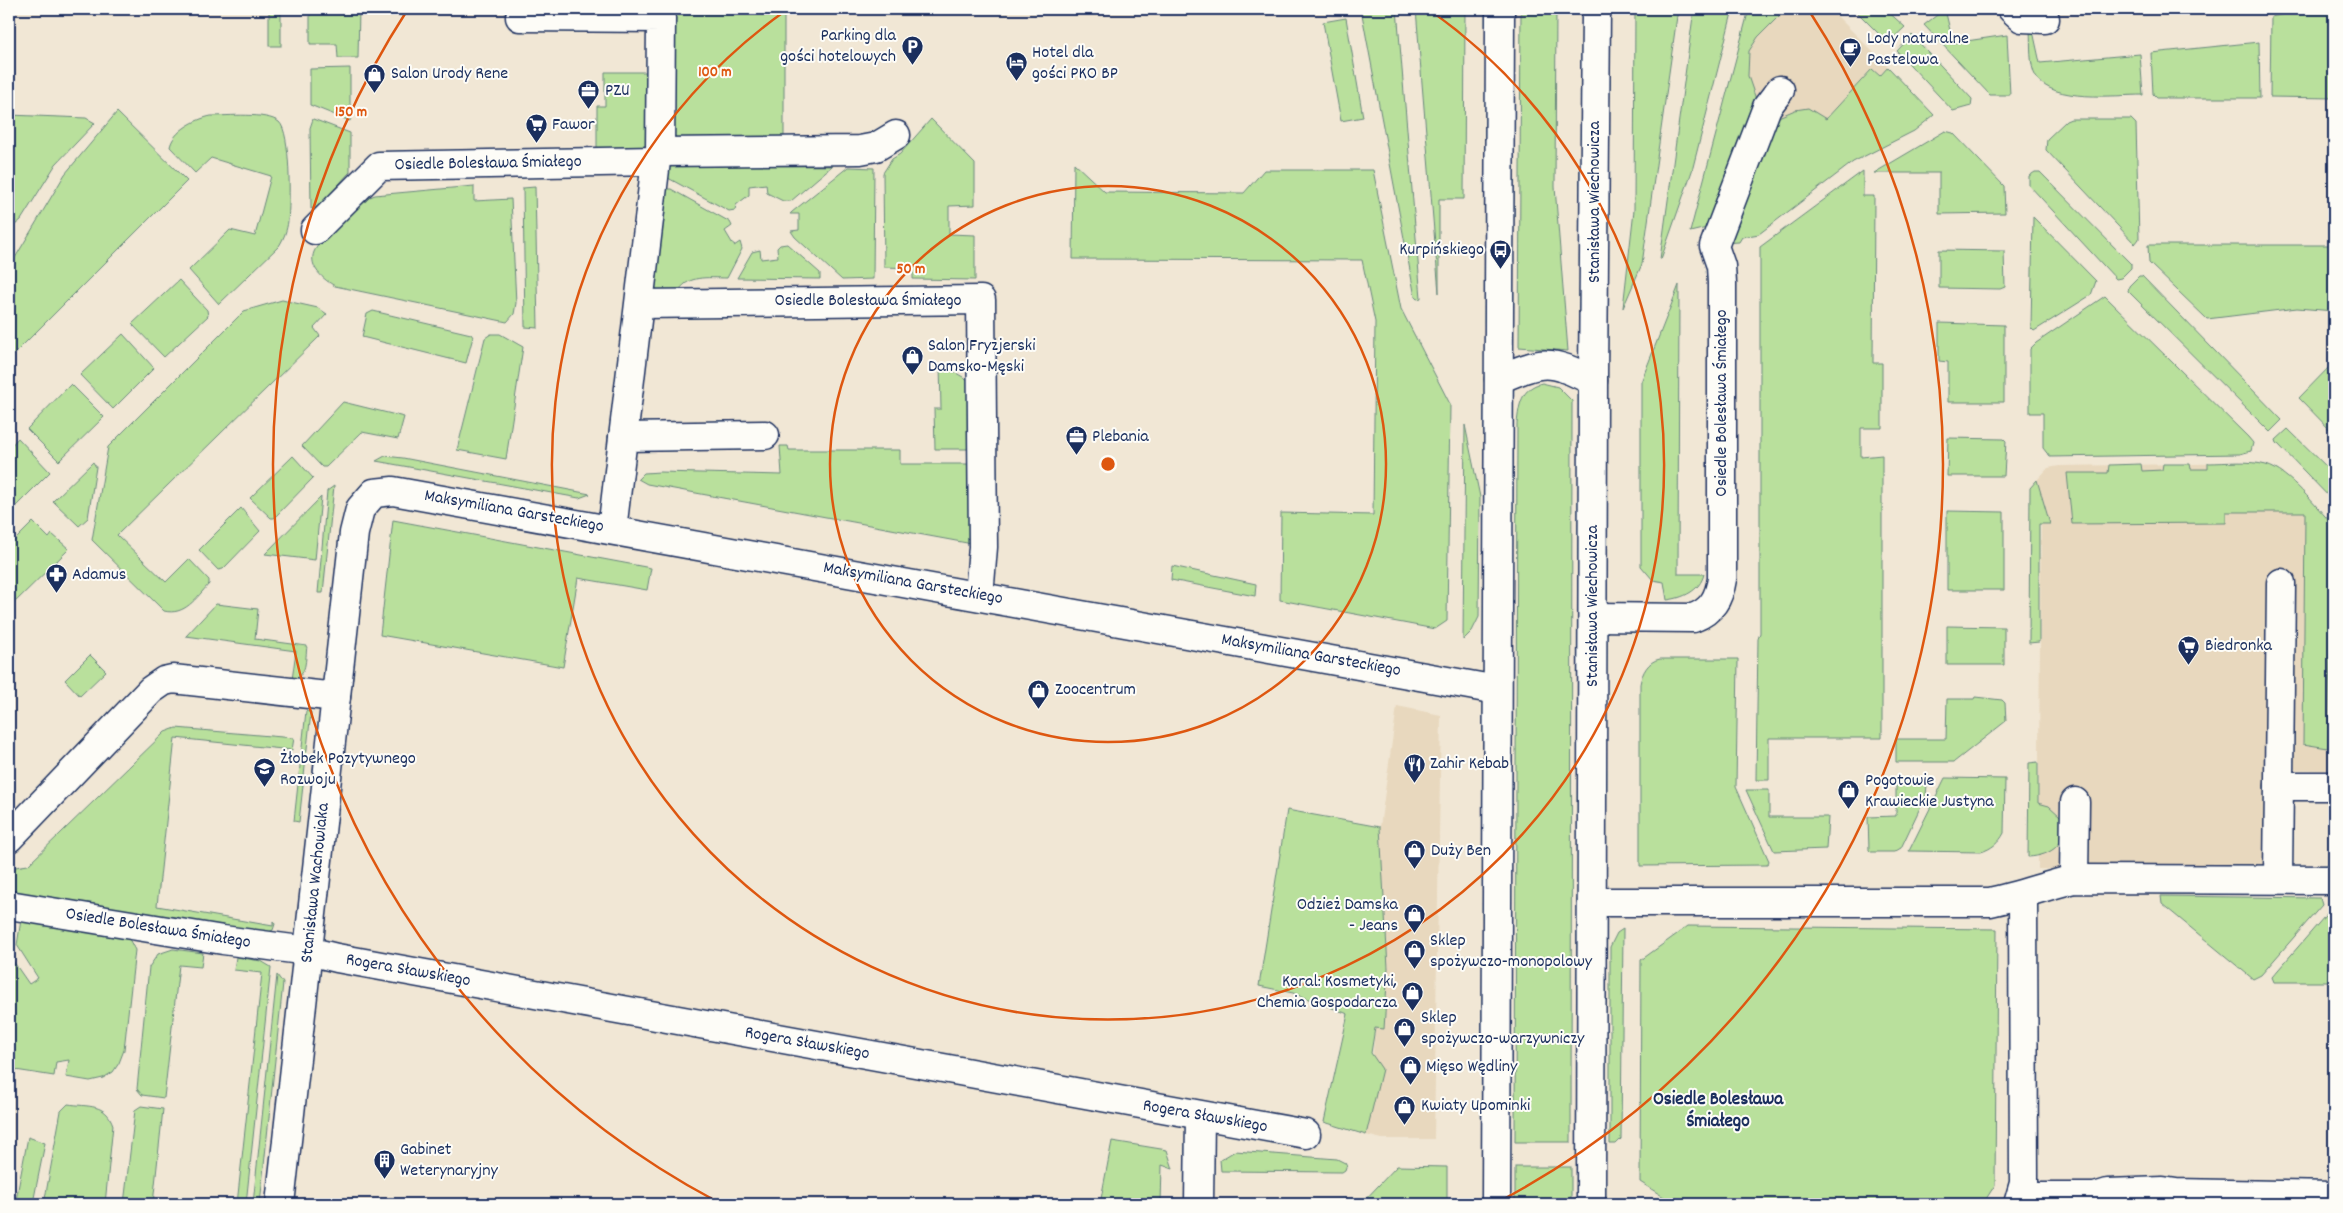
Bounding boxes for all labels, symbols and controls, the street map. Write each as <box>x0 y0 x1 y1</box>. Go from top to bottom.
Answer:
place label: Parking dla gości hotelowych <box>780 24 897 70</box>
place label: Lody naturalne Pastelowa <box>1867 27 1969 73</box>
parking icon: Parking dla gości hotelowych <box>900 34 924 65</box>
cafe icon: Lody naturalne Pastelowa <box>1839 37 1863 68</box>
place label: Hotel dla gości PKO BP <box>1032 41 1118 87</box>
hotel icon: Hotel dla gości PKO BP <box>1004 51 1028 82</box>
shop icon: Salon Urody Rene <box>363 62 387 93</box>
place label: Salon Urody Rene <box>391 62 508 87</box>
text: 100 m <box>698 62 732 84</box>
office icon: PZU <box>577 79 601 110</box>
place label: PZU <box>605 79 630 104</box>
text: 150 m <box>335 102 367 124</box>
supermarket icon: Fawor <box>524 113 548 144</box>
place label: Fawor <box>552 113 595 138</box>
street label: Stanisława Wiechowicza <box>1583 121 1608 283</box>
street label: Osiedle Bolesława Śmiałego <box>394 150 582 178</box>
place label: Kurpińskiego <box>1399 238 1484 263</box>
bus stop icon: Kurpińskiego <box>1488 238 1512 269</box>
text: 50 m <box>897 259 925 281</box>
street label: Osiedle Bolesława Śmiałego <box>774 289 962 314</box>
street label: Osiedle Bolesława Śmiałego <box>1710 309 1735 497</box>
place label: Salon Fryzjerski Damsko-Męski <box>928 334 1036 380</box>
shop icon: Salon Fryzjerski Damsko-Męski <box>900 344 924 375</box>
office icon: Plebania <box>1064 425 1088 456</box>
place label: Plebania <box>1092 425 1149 450</box>
centre of rings <box>1099 455 1117 473</box>
street label: Maksymiliana Garsteckiego <box>422 484 606 540</box>
street label: Stanisława Wiechowicza <box>1581 525 1606 687</box>
street label: Maksymiliana Garsteckiego <box>821 556 1005 612</box>
pharmacy icon: Adamus <box>44 563 68 594</box>
place label: Adamus <box>72 563 126 588</box>
street label: Maksymiliana Garsteckiego <box>1219 628 1403 684</box>
supermarket icon: Biedronka <box>2177 634 2201 665</box>
place label: Biedronka <box>2205 634 2273 659</box>
shop icon: Zoocentrum <box>1027 678 1051 709</box>
place label: Zoocentrum <box>1055 678 1136 703</box>
place label: Żłobek Pozytywnego Rozwoju <box>280 747 416 793</box>
restaurant icon: Zahir Kebab <box>1402 752 1426 783</box>
place label: Zahir Kebab <box>1430 752 1509 777</box>
school or university icon: Żłobek Pozytywnego Rozwoju <box>252 757 276 788</box>
place label: Pogotowie Krawieckie Justyna <box>1865 769 1994 815</box>
shop icon: Pogotowie Krawieckie Justyna <box>1837 779 1861 810</box>
street label: Stanisława Wachowiaka <box>295 801 337 964</box>
shop icon: Duży Ben <box>1403 839 1427 870</box>
place label: Duży Ben <box>1431 839 1491 864</box>
place label: Odzież Damska - Jeans <box>1297 893 1399 939</box>
street label: Osiedle Bolesława Śmiałego <box>64 902 252 956</box>
shop icon: Odzież Damska - Jeans <box>1402 903 1426 934</box>
place label: Sklep spożywczo-monopolowy <box>1430 929 1593 975</box>
shop icon: Sklep spożywczo-monopolowy <box>1402 939 1426 970</box>
street label: Rogera Sławskiego <box>344 948 472 994</box>
place label: Koral: Kosmetyki, Chemia Gospodarcza <box>1257 970 1398 1016</box>
shop icon: Koral: Kosmetyki, Chemia Gospodarcza <box>1401 980 1425 1011</box>
place label: Sklep spożywczo-warzywniczy <box>1421 1006 1585 1052</box>
shop icon: Sklep spożywczo-warzywniczy <box>1393 1016 1417 1047</box>
street label: Rogera Sławskiego <box>743 1021 871 1067</box>
shop icon: Mięso Wędliny <box>1398 1055 1422 1086</box>
place label: Mięso Wędliny <box>1426 1055 1518 1080</box>
district label: Osiedle Bolesława Śmiałego <box>1653 1087 1784 1136</box>
street label: Rogera Sławskiego <box>1141 1094 1269 1140</box>
shop icon: Kwiaty Upominki <box>1393 1094 1417 1125</box>
place label: Kwiaty Upominki <box>1421 1094 1530 1119</box>
place label: Gabinet Weterynaryjny <box>400 1138 499 1184</box>
building icon: Gabinet Weterynaryjny <box>372 1148 396 1179</box>

